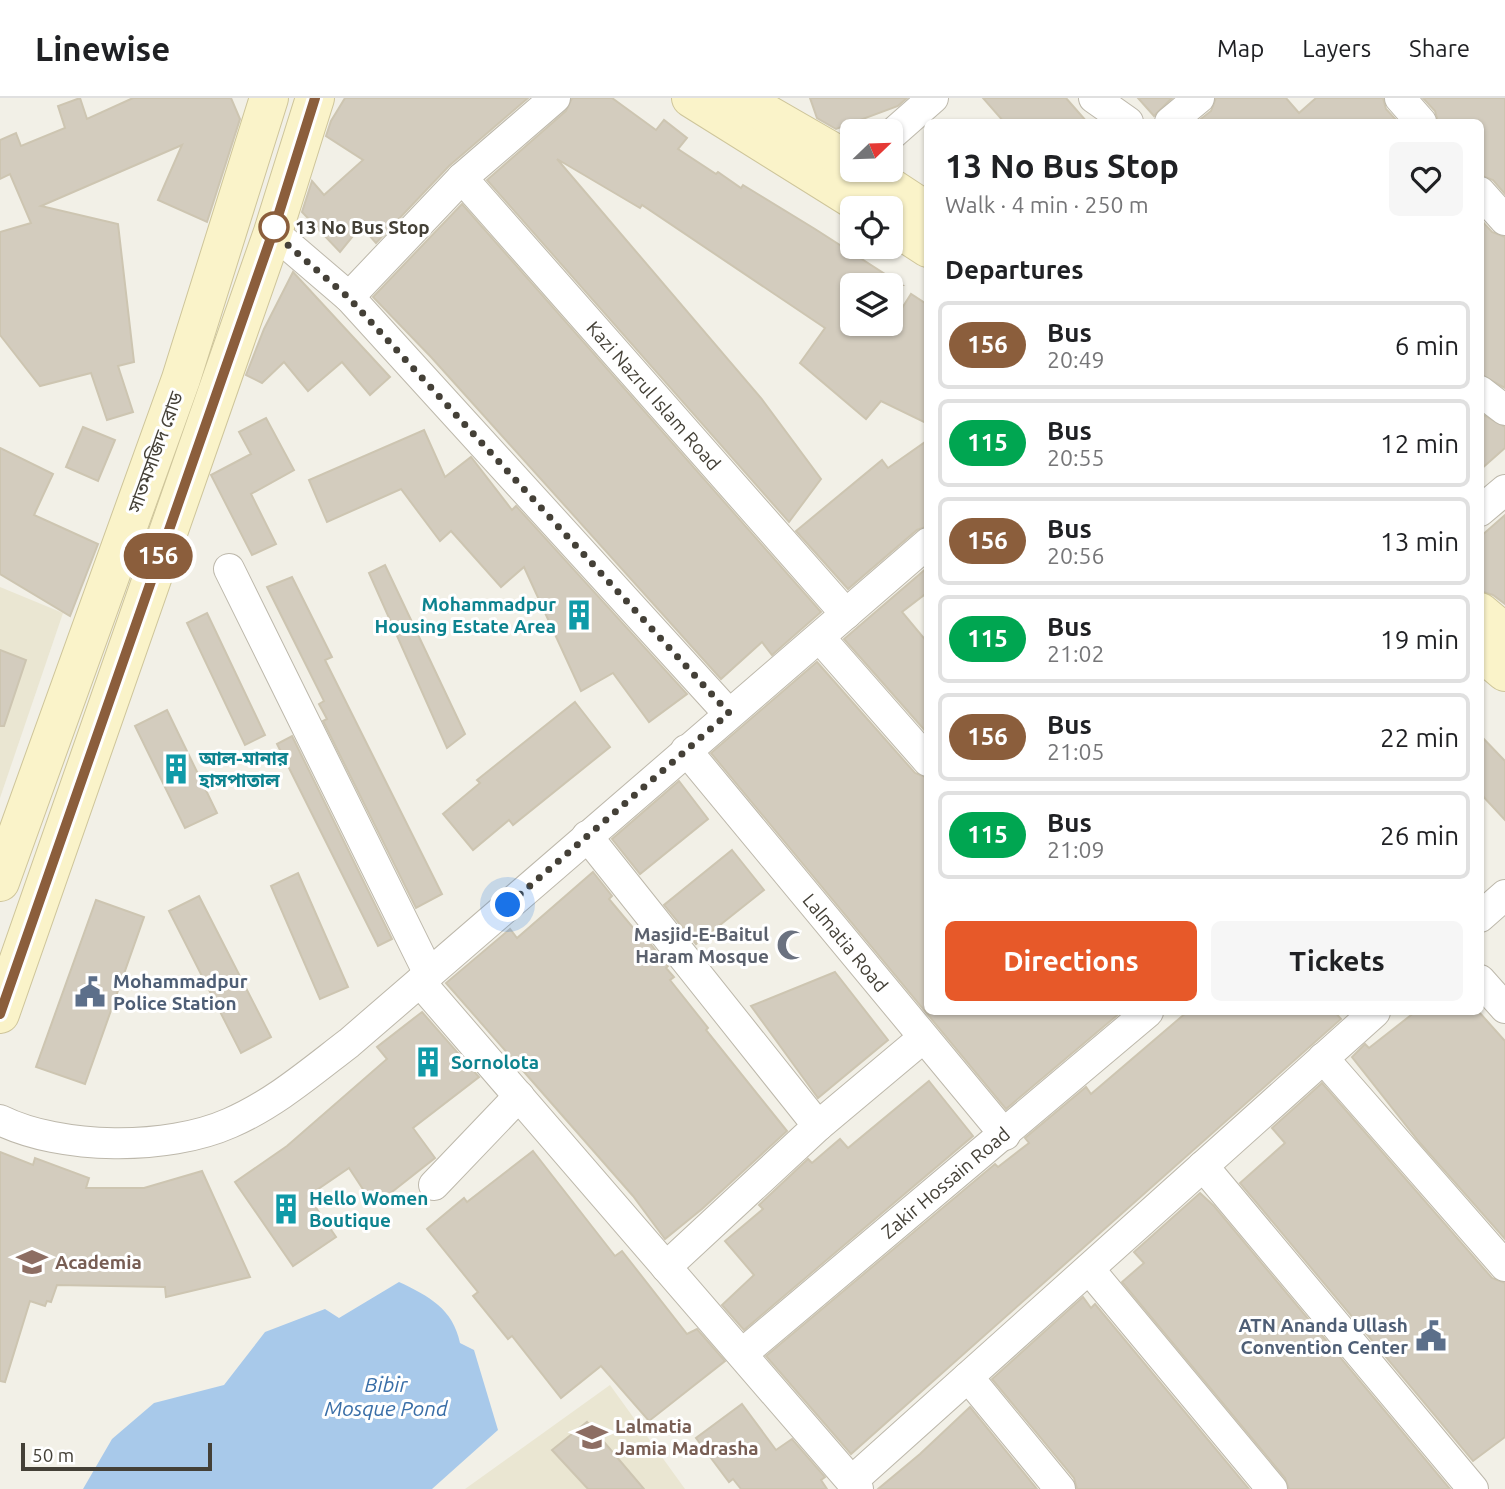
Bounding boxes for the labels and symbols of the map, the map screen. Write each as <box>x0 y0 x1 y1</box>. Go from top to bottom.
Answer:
north arrow <box>840 119 903 182</box>
marker: 13 No Bus Stop <box>259 212 289 242</box>
place label: 13 No Bus Stop <box>295 216 430 238</box>
street label: Kazi Nazrul Islam Road <box>582 317 725 475</box>
street label: সাতমসজিদ রোড <box>123 388 187 516</box>
line badge: 156 <box>118 533 198 579</box>
place label: Mohammadpur Housing Estate Area <box>375 593 556 637</box>
building icon: Mohammadpur Housing Estate Area <box>562 598 596 632</box>
place label: আল-মানার হাসপাতাল <box>198 747 289 791</box>
building icon: আল-মানার হাসপাতাল <box>159 752 193 786</box>
your location <box>490 887 525 922</box>
street label: Lalmatia Road <box>799 889 892 996</box>
place label: Masjid-E-Baitul Haram Mosque <box>634 923 769 967</box>
mosque icon: Masjid-E-Baitul Haram Mosque <box>775 928 809 962</box>
place label: Mohammadpur Police Station <box>113 970 248 1014</box>
public building icon: Mohammadpur Police Station <box>73 975 107 1009</box>
building icon: Sornolota <box>411 1045 445 1079</box>
place label: Sornolota <box>451 1051 539 1073</box>
street label: Zakir Hossain Road <box>877 1122 1014 1243</box>
place label: Hello Women Boutique <box>309 1187 428 1231</box>
building icon: Hello Women Boutique <box>269 1192 303 1226</box>
school or university icon: Academia <box>15 1245 49 1279</box>
place label: Academia <box>55 1251 142 1273</box>
place label: ATN Ananda Ullash Convention Center <box>1238 1314 1408 1358</box>
public building icon: ATN Ananda Ullash Convention Center <box>1414 1319 1448 1353</box>
water label: Bibir Mosque Pond <box>324 1372 449 1420</box>
place label: Lalmatia Jamia Madrasha <box>615 1415 759 1459</box>
school or university icon: Lalmatia Jamia Madrasha <box>575 1420 609 1454</box>
scale bar <box>21 1440 212 1472</box>

